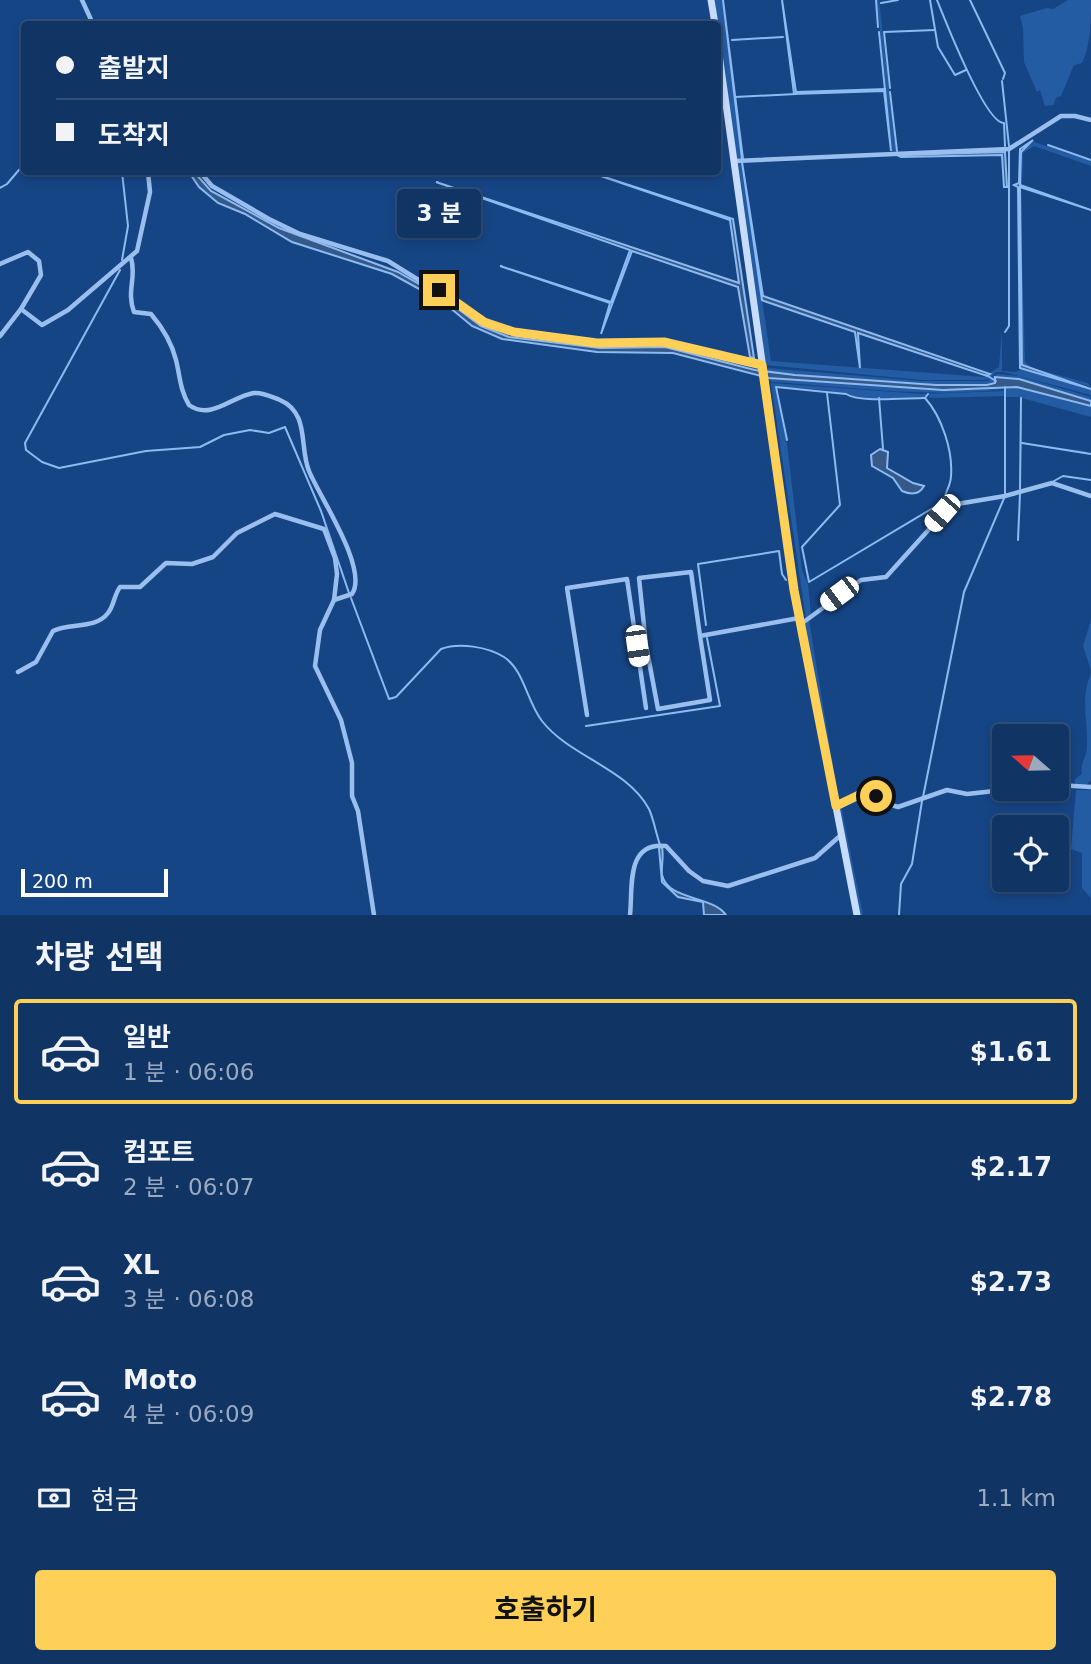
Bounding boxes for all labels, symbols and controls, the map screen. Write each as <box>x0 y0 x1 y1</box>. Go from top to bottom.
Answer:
text: 출발지 <box>98 53 170 83</box>
text: 도착지 <box>98 120 170 150</box>
callout: 3 분 <box>397 188 481 238</box>
text: 3 분 <box>416 200 462 226</box>
route end <box>423 274 455 306</box>
car <box>921 490 964 536</box>
car <box>816 573 863 615</box>
car <box>624 624 651 668</box>
north arrow <box>992 724 1069 802</box>
map controls <box>992 724 1069 892</box>
route start <box>860 780 892 812</box>
button: locate <box>992 815 1069 892</box>
scale bar <box>21 866 168 898</box>
text: 200 m <box>32 870 93 892</box>
text: 차량 선택 <box>35 938 164 976</box>
icon: car <box>39 1020 102 1083</box>
text: 일반 <box>123 1022 171 1052</box>
text: $1.61 <box>970 1037 1052 1067</box>
text: 1 분 · 06:06 <box>123 1059 254 1085</box>
icon: car <box>39 1135 102 1198</box>
text: 컴포트 <box>123 1137 195 1167</box>
text: $2.17 <box>970 1152 1052 1182</box>
text: 2 분 · 06:07 <box>123 1174 254 1200</box>
icon: car <box>39 1250 102 1313</box>
text: XL <box>123 1250 160 1280</box>
text: $2.73 <box>970 1267 1052 1297</box>
text: 3 분 · 06:08 <box>123 1286 254 1312</box>
icon: car <box>39 1365 102 1428</box>
text: Moto <box>123 1365 197 1395</box>
text: $2.78 <box>970 1382 1052 1412</box>
text: 4 분 · 06:09 <box>123 1401 254 1427</box>
icon: cash <box>35 1479 73 1517</box>
text: 현금 <box>91 1485 139 1515</box>
text: 1.1 km <box>976 1485 1056 1511</box>
button: 호출하기 <box>35 1570 1056 1650</box>

